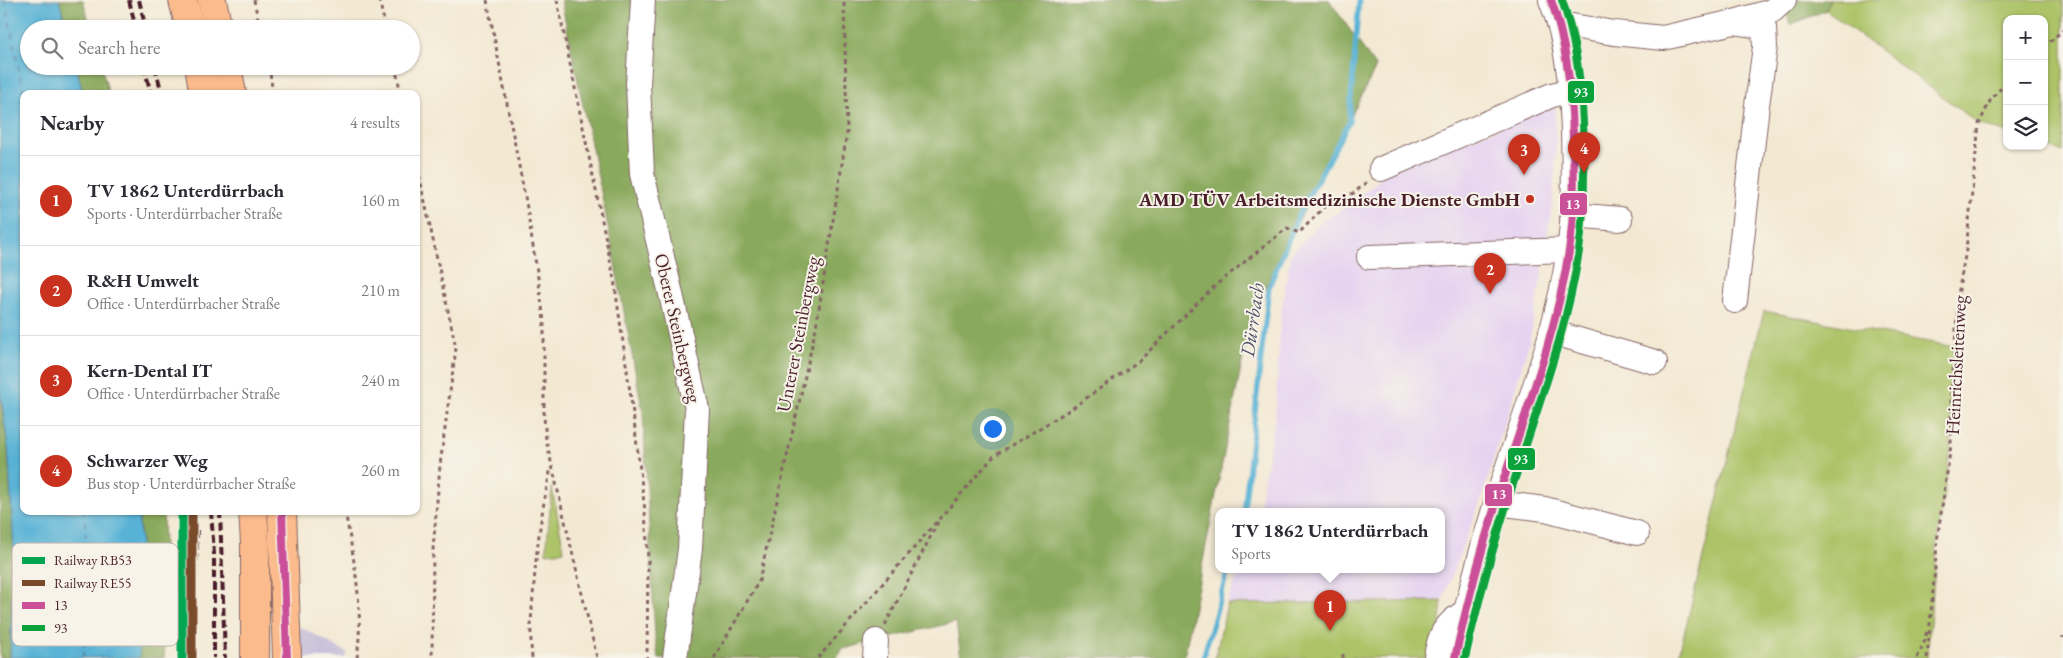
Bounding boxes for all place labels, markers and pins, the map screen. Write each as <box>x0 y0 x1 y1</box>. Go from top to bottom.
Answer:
pin: 4 <box>1568 132 1600 173</box>
pin: 3 <box>1508 134 1540 175</box>
place label: AMD TÜV Arbeitsmedizinische Dienste GmbH <box>1138 187 1520 212</box>
marker: AMD TÜV Arbeitsmedizinische Dienste GmbH <box>1524 193 1536 205</box>
pin: 2 <box>1474 253 1506 294</box>
pin: 1 <box>1314 590 1346 631</box>

